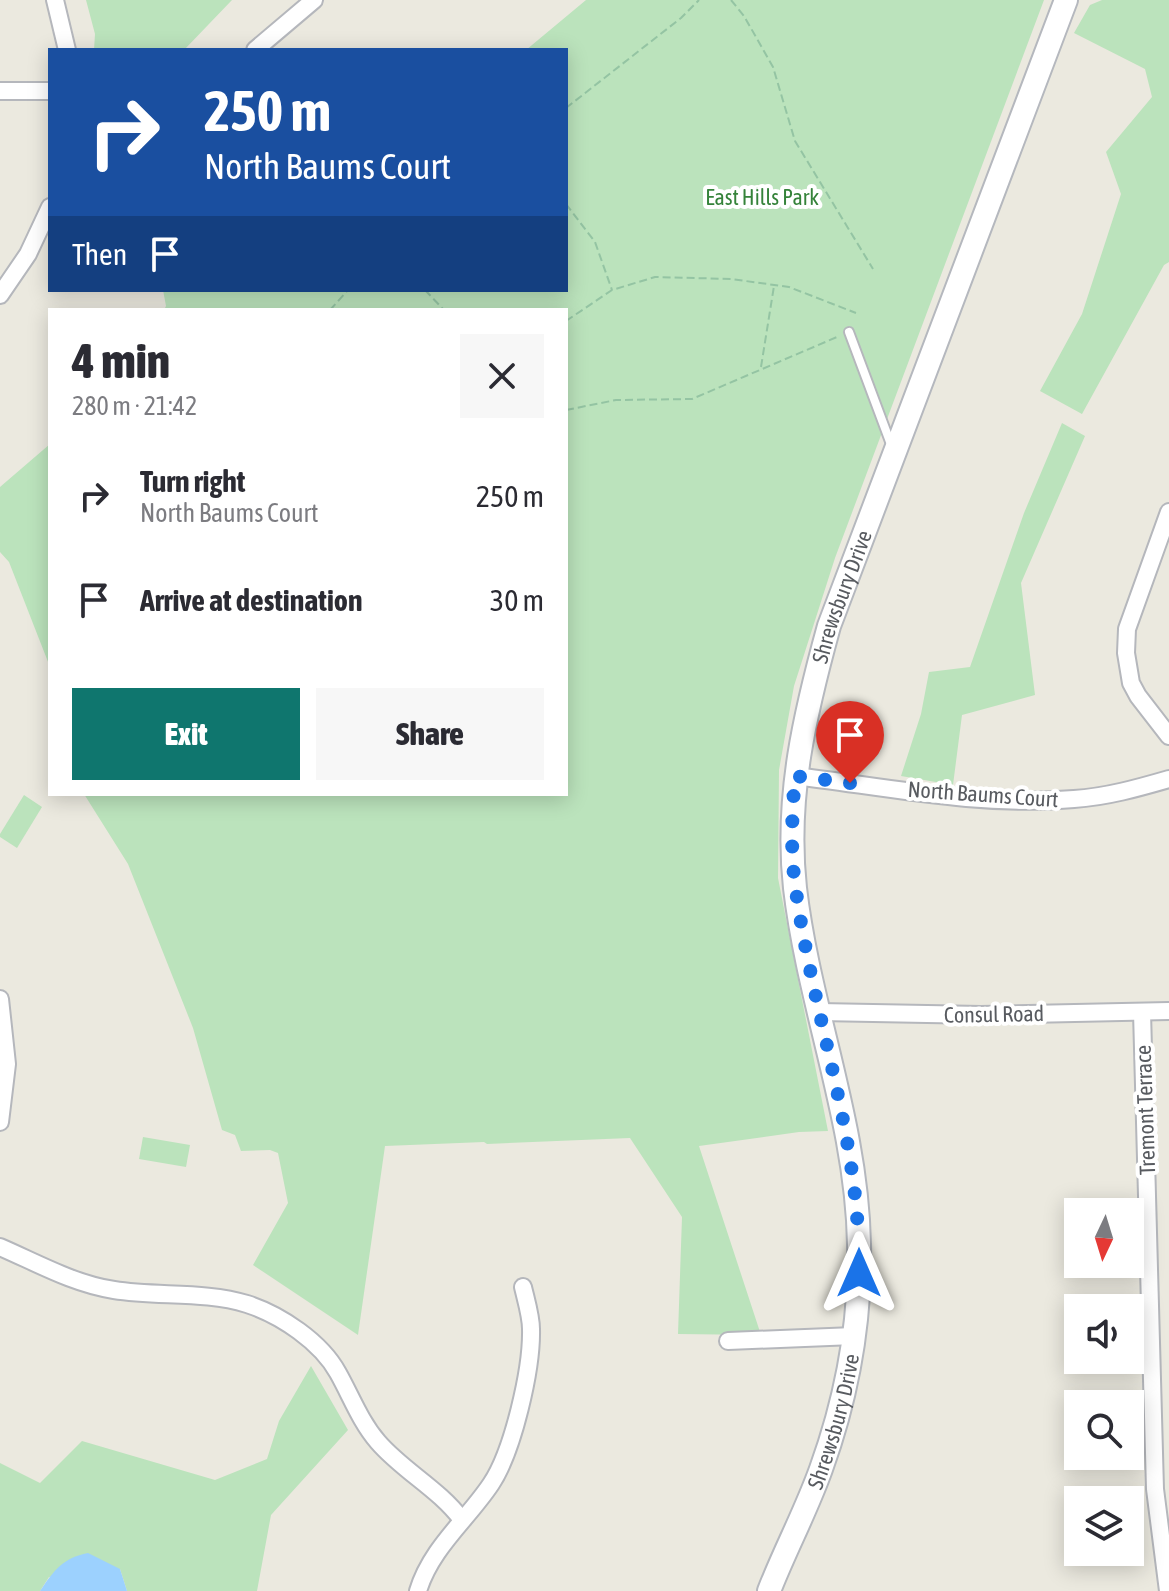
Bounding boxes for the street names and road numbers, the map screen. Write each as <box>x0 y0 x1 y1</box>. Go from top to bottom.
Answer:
street label: Shrewsbury Drive <box>807 527 877 666</box>
street label: North Baums Court <box>907 776 1059 812</box>
street label: Consul Road <box>944 1000 1044 1028</box>
street label: Tremont Terrace <box>1130 1044 1160 1176</box>
street label: Shrewsbury Drive <box>802 1352 864 1493</box>

